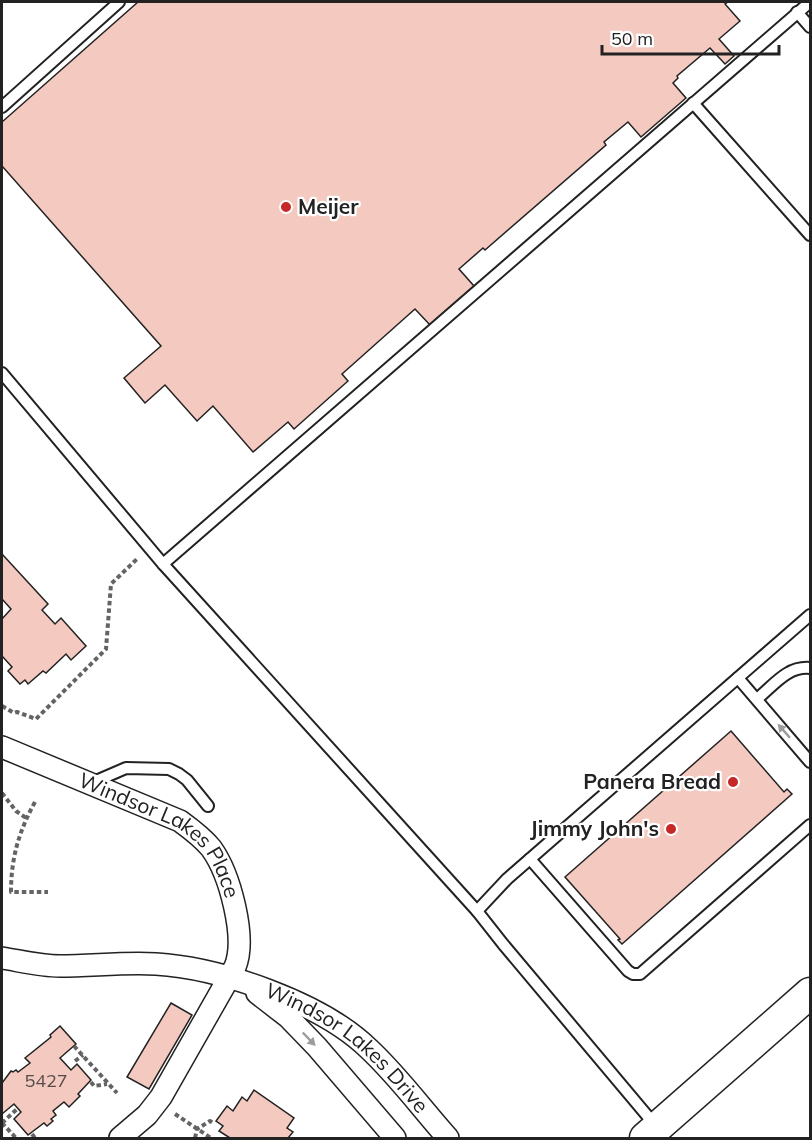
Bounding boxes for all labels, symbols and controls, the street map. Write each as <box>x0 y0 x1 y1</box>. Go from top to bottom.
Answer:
scale bar <box>602 18 779 56</box>
text: 50 m <box>611 27 653 50</box>
place label: Meijer <box>298 193 359 219</box>
marker: Meijer <box>279 200 293 214</box>
one-way arrow <box>778 724 791 739</box>
street label: Windsor Lakes Place <box>75 766 246 901</box>
place label: Panera Bread <box>583 768 721 794</box>
marker: Panera Bread <box>726 775 740 789</box>
place label: Jimmy John's <box>530 815 659 841</box>
marker: Jimmy John's <box>664 822 678 836</box>
street label: Windsor Lakes Drive <box>262 977 435 1118</box>
one-way arrow <box>302 1031 316 1045</box>
house number: 5427 <box>24 1069 68 1092</box>

